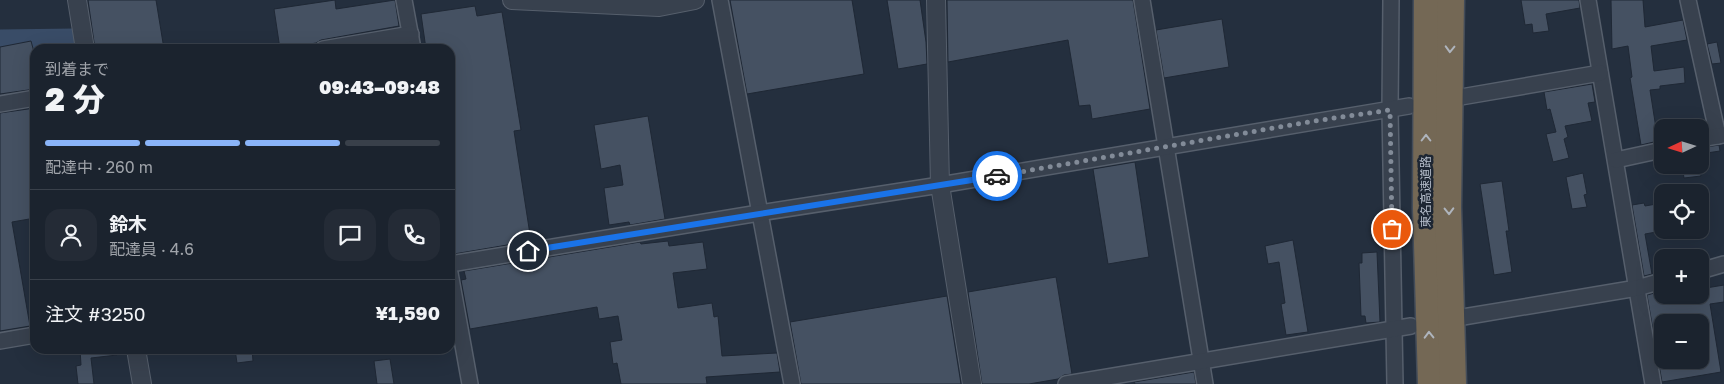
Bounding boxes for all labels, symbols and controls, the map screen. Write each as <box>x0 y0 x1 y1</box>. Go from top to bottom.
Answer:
one-way arrow <box>1445 45 1455 53</box>
text: 到着まで <box>45 59 109 79</box>
text: 09:43–09:48 <box>319 75 440 98</box>
text: 2 分 <box>45 80 105 118</box>
north arrow <box>1654 119 1709 174</box>
map controls <box>1654 119 1709 369</box>
one-way arrow <box>1421 134 1431 142</box>
courier <box>972 151 1022 201</box>
street label: 東名高速道路 <box>1418 156 1433 228</box>
text: 配達中 · 260 m <box>45 157 153 177</box>
icon: car <box>983 162 1011 190</box>
button: locate <box>1654 184 1709 239</box>
one-way arrow <box>1443 207 1454 215</box>
pin <box>1371 208 1413 250</box>
button: person <box>45 209 97 261</box>
button: chat <box>324 209 376 261</box>
button: phone <box>388 209 440 261</box>
text: 鈴木 <box>109 212 147 235</box>
icon: bag <box>1378 215 1406 243</box>
pin <box>507 230 549 272</box>
icon: home <box>514 237 542 265</box>
text: 配達員 · 4.6 <box>109 239 194 259</box>
button: + <box>1654 249 1709 304</box>
text: ¥1,590 <box>376 301 440 324</box>
text: 注文 #3250 <box>45 302 146 325</box>
button: − <box>1654 314 1709 369</box>
one-way arrow <box>1424 331 1434 339</box>

